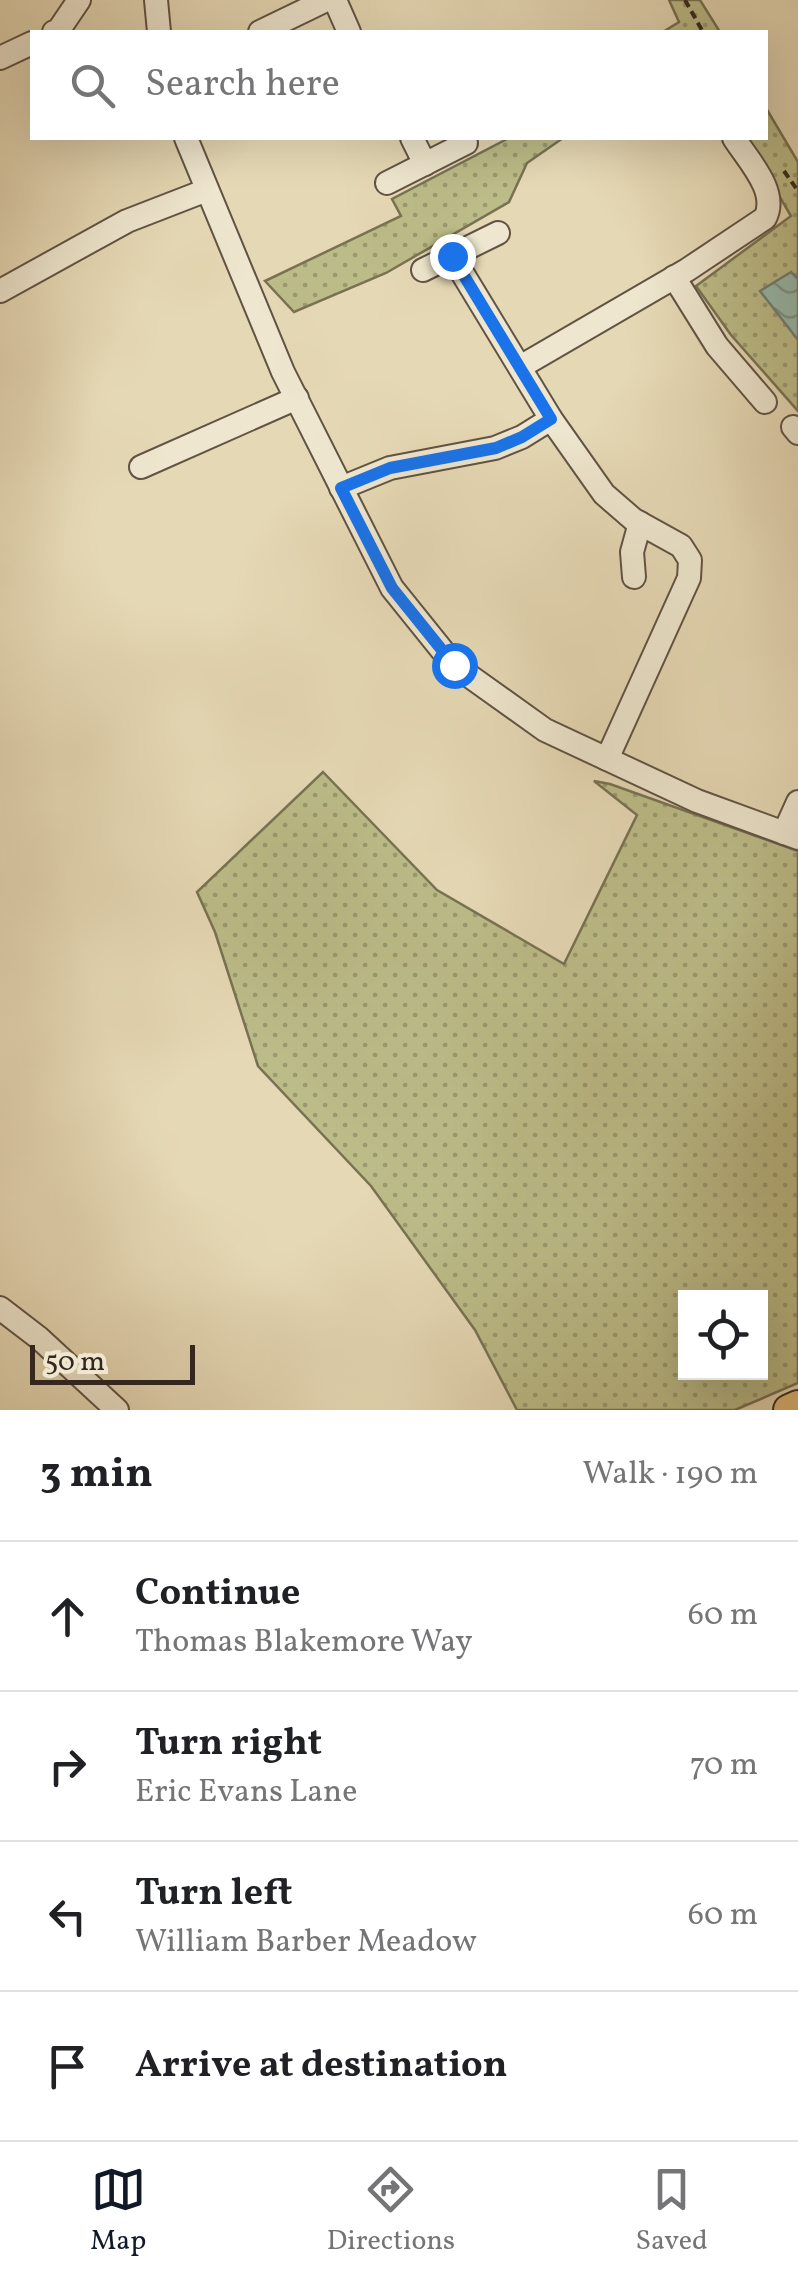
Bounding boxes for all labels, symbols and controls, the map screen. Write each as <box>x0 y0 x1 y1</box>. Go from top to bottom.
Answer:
search box <box>30 30 768 140</box>
icon: search <box>65 58 120 113</box>
text: Search here <box>145 59 340 112</box>
route end <box>430 234 476 280</box>
route start <box>432 643 478 689</box>
map controls <box>678 1290 768 1380</box>
button: locate <box>678 1290 768 1380</box>
scale bar <box>30 1340 195 1384</box>
text: 50 m <box>45 1343 105 1382</box>
text: 3 min <box>40 1446 153 1505</box>
text: Walk · 190 m <box>583 1453 758 1497</box>
text: Continue <box>135 1568 300 1621</box>
icon: ahead <box>40 1589 95 1644</box>
text: 60 m <box>688 1594 758 1638</box>
text: Thomas Blakemore Way <box>135 1621 473 1665</box>
text: Turn right <box>135 1718 322 1771</box>
icon: right <box>40 1739 95 1794</box>
text: 70 m <box>690 1744 758 1788</box>
text: Eric Evans Lane <box>135 1771 357 1815</box>
text: Turn left <box>135 1868 292 1921</box>
icon: left <box>40 1889 95 1944</box>
text: 60 m <box>688 1894 758 1938</box>
text: William Barber Meadow <box>135 1921 477 1965</box>
icon: arrive <box>40 2039 95 2094</box>
text: Arrive at destination <box>135 2040 508 2093</box>
tab: Map <box>90 2162 146 2261</box>
tab: Directions <box>327 2162 455 2261</box>
tab: Saved <box>636 2162 708 2261</box>

